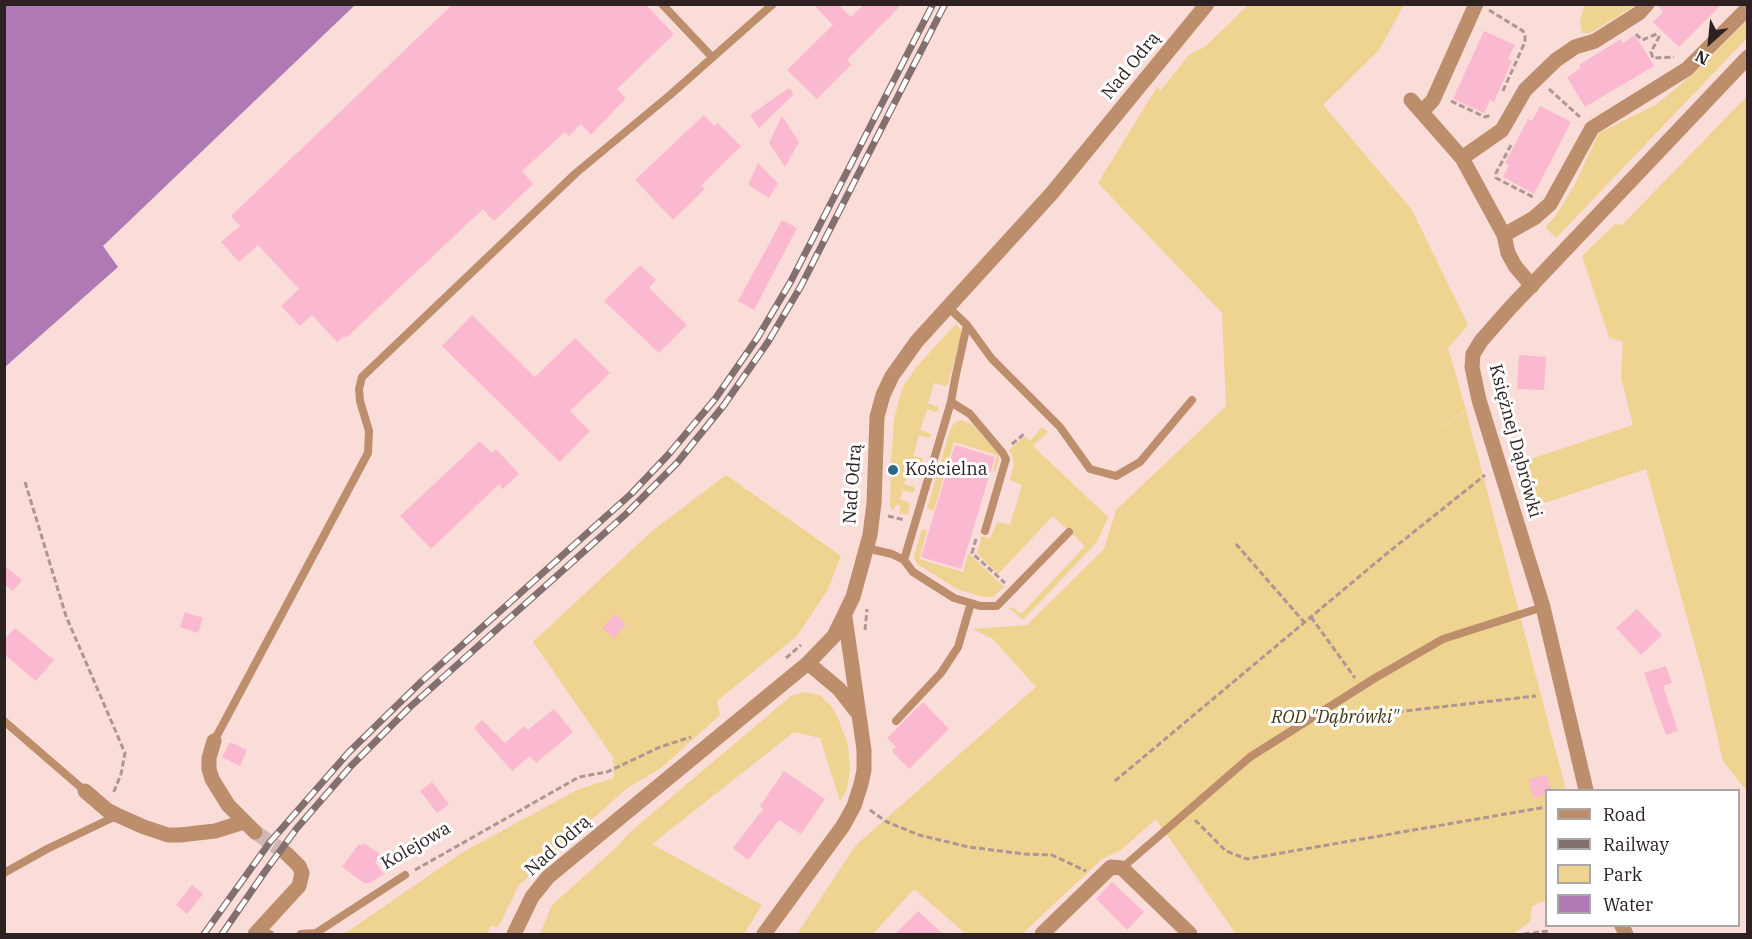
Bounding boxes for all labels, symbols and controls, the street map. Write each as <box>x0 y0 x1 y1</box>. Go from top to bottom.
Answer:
north arrow <box>1680 12 1740 72</box>
street label: Nad Odrą <box>1097 28 1165 104</box>
text: N <box>1692 46 1712 70</box>
street label: Księżnej Dąbrówki <box>1484 362 1546 520</box>
street label: Nad Odrą <box>839 443 867 525</box>
place label: Kościelna <box>905 459 988 481</box>
marker: Kościelna <box>886 463 900 477</box>
park label: ROD "Dąbrówki" <box>1271 707 1399 729</box>
legend <box>1545 789 1740 927</box>
text: Road <box>1603 803 1646 826</box>
street label: Nad Odrą <box>521 811 595 881</box>
street label: Kolejowa <box>377 817 455 875</box>
text: Railway <box>1603 833 1669 856</box>
text: Park <box>1603 863 1642 886</box>
text: Water <box>1603 893 1653 916</box>

